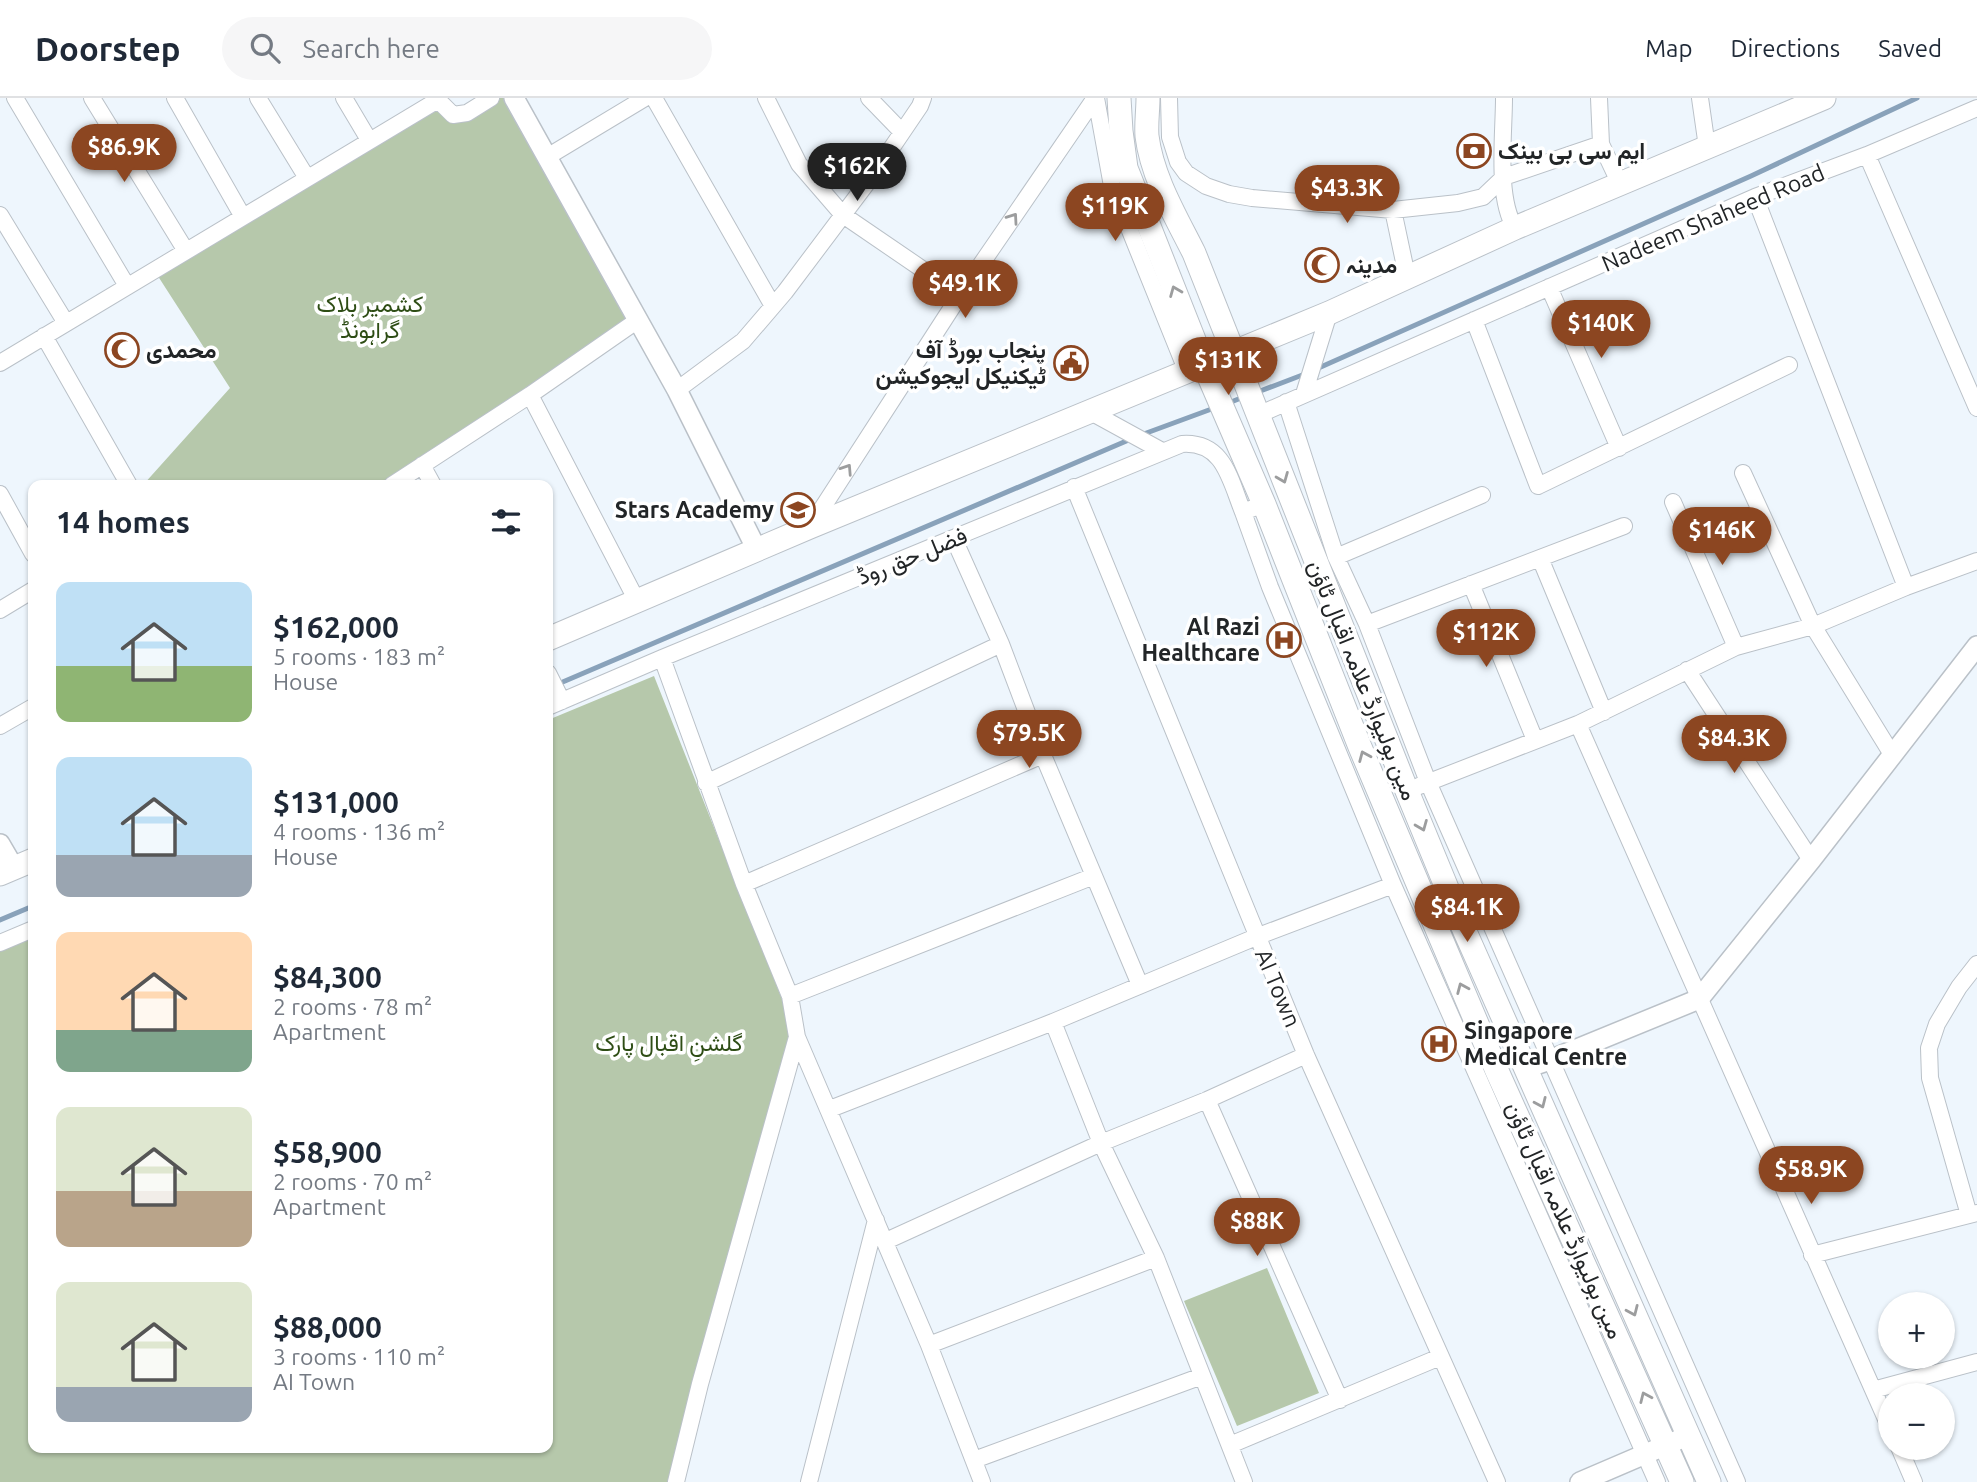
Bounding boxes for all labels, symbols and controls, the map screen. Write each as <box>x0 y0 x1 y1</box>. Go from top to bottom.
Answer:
search box <box>222 17 712 80</box>
icon: search <box>246 29 284 67</box>
text: Doorstep <box>35 30 180 67</box>
text: Search here <box>302 34 440 63</box>
text: Map <box>1645 35 1692 62</box>
text: Directions <box>1730 35 1840 62</box>
text: Saved <box>1878 35 1942 62</box>
pin: $86.9K <box>67 125 181 184</box>
bank icon: ایم سی بی بینک <box>1455 132 1493 170</box>
text: $86.9K <box>88 134 160 159</box>
place label: ایم سی بی بینک <box>1498 138 1645 166</box>
pin: $162K <box>808 144 906 203</box>
text: $162K <box>823 153 891 178</box>
street label: Nadeem Shaheed Road <box>1598 159 1828 276</box>
pin: $43.3K <box>1290 166 1404 225</box>
text: $43.3K <box>1311 175 1383 200</box>
pin: $119K <box>1066 184 1164 243</box>
text: $119K <box>1081 193 1149 218</box>
one-way arrow <box>1005 213 1017 226</box>
mosque icon: مدینہ <box>1303 246 1341 284</box>
place label: مدینہ <box>1346 252 1397 279</box>
pin: $49.1K <box>908 260 1022 320</box>
text: $49.1K <box>929 270 1001 295</box>
one-way arrow <box>1169 286 1183 298</box>
park label: کشمیر بلاک ﮔﺮﺍﮨﻮﻧﮉ <box>317 291 423 345</box>
pin: $140K <box>1552 300 1650 360</box>
text: $140K <box>1567 310 1635 335</box>
mosque icon: محمدی <box>103 331 141 369</box>
place label: محمدی <box>146 337 216 364</box>
place label: پنجاب بورڈ آف ٹیکنیکل ایجوکیشن <box>876 337 1046 391</box>
pin: $131K <box>1179 338 1277 397</box>
public building icon: پنجاب بورڈ آف ٹیکنیکل ایجوکیشن <box>1052 344 1090 382</box>
text: $131K <box>1194 347 1262 372</box>
one-way arrow <box>839 464 852 477</box>
one-way arrow <box>1275 472 1289 484</box>
school or university icon: Stars Academy <box>779 491 817 529</box>
place label: Stars Academy <box>615 497 774 522</box>
icon: filters <box>487 503 525 541</box>
text: 14 homes <box>56 505 190 539</box>
pin: $146K <box>1673 508 1771 567</box>
text: $146K <box>1688 517 1756 542</box>
street label: فضل حق روڈ <box>853 522 972 592</box>
street label: مین بولیوارڈ علامہ اقبال ٹاؤن <box>1301 556 1423 805</box>
icon: home <box>112 610 196 694</box>
text: $162,000 <box>273 610 399 644</box>
pin: $112K <box>1437 610 1535 669</box>
place label: Al Razi Healthcare <box>1141 614 1260 665</box>
text: $112K <box>1452 619 1520 644</box>
hospital icon: Al Razi Healthcare <box>1265 621 1303 659</box>
text: 5 rooms · 183 m² <box>273 644 445 669</box>
text: House <box>273 669 338 694</box>
pin: $79.5K <box>972 710 1086 770</box>
pin: $84.3K <box>1677 716 1791 775</box>
text: $79.5K <box>993 720 1065 745</box>
text: $84.3K <box>1698 725 1770 750</box>
one-way arrow <box>1359 751 1373 763</box>
icon: home <box>112 785 196 869</box>
text: $131,000 <box>273 785 399 819</box>
text: 4 rooms · 136 m² <box>273 819 445 844</box>
one-way arrow <box>1413 820 1427 832</box>
text: House <box>273 844 338 869</box>
pin: $84.1K <box>1410 884 1524 944</box>
text: $84.1K <box>1431 894 1503 919</box>
street label: AI Town <box>1251 945 1306 1031</box>
icon: home <box>112 960 196 1044</box>
text: $84,300 <box>273 960 382 994</box>
one-way arrow <box>1456 983 1470 995</box>
text: 2 rooms · 78 m² <box>273 994 432 1019</box>
place label: Singapore Medical Centre <box>1464 1018 1627 1069</box>
text: Apartment <box>273 1019 386 1044</box>
hospital icon: Singapore Medical Centre <box>1420 1025 1458 1063</box>
park label: گلشنِ اقبال پارک <box>595 1030 743 1062</box>
one-way arrow <box>1533 1096 1547 1108</box>
street label: مین بولیوارڈ علامہ اقبال ٹاؤن <box>1499 1097 1629 1343</box>
icon: home <box>112 1135 196 1219</box>
text: $58,900 <box>273 1135 382 1169</box>
pin: $58.9K <box>1754 1146 1868 1206</box>
text: $58.9K <box>1775 1156 1847 1181</box>
text: 2 rooms · 70 m² <box>273 1169 432 1194</box>
text: Apartment <box>273 1194 386 1219</box>
pin: $88K <box>1216 1198 1298 1258</box>
text: $88K <box>1230 1208 1284 1233</box>
map controls <box>1878 1292 1955 1460</box>
button: + <box>1878 1292 1955 1369</box>
one-way arrow <box>1625 1304 1639 1316</box>
icon: home <box>112 1310 196 1394</box>
text: $88,000 <box>273 1310 382 1344</box>
text: 3 rooms · 110 m² <box>273 1344 445 1369</box>
text: AI Town <box>273 1369 355 1394</box>
button: − <box>1878 1383 1955 1460</box>
one-way arrow <box>1639 1392 1653 1404</box>

